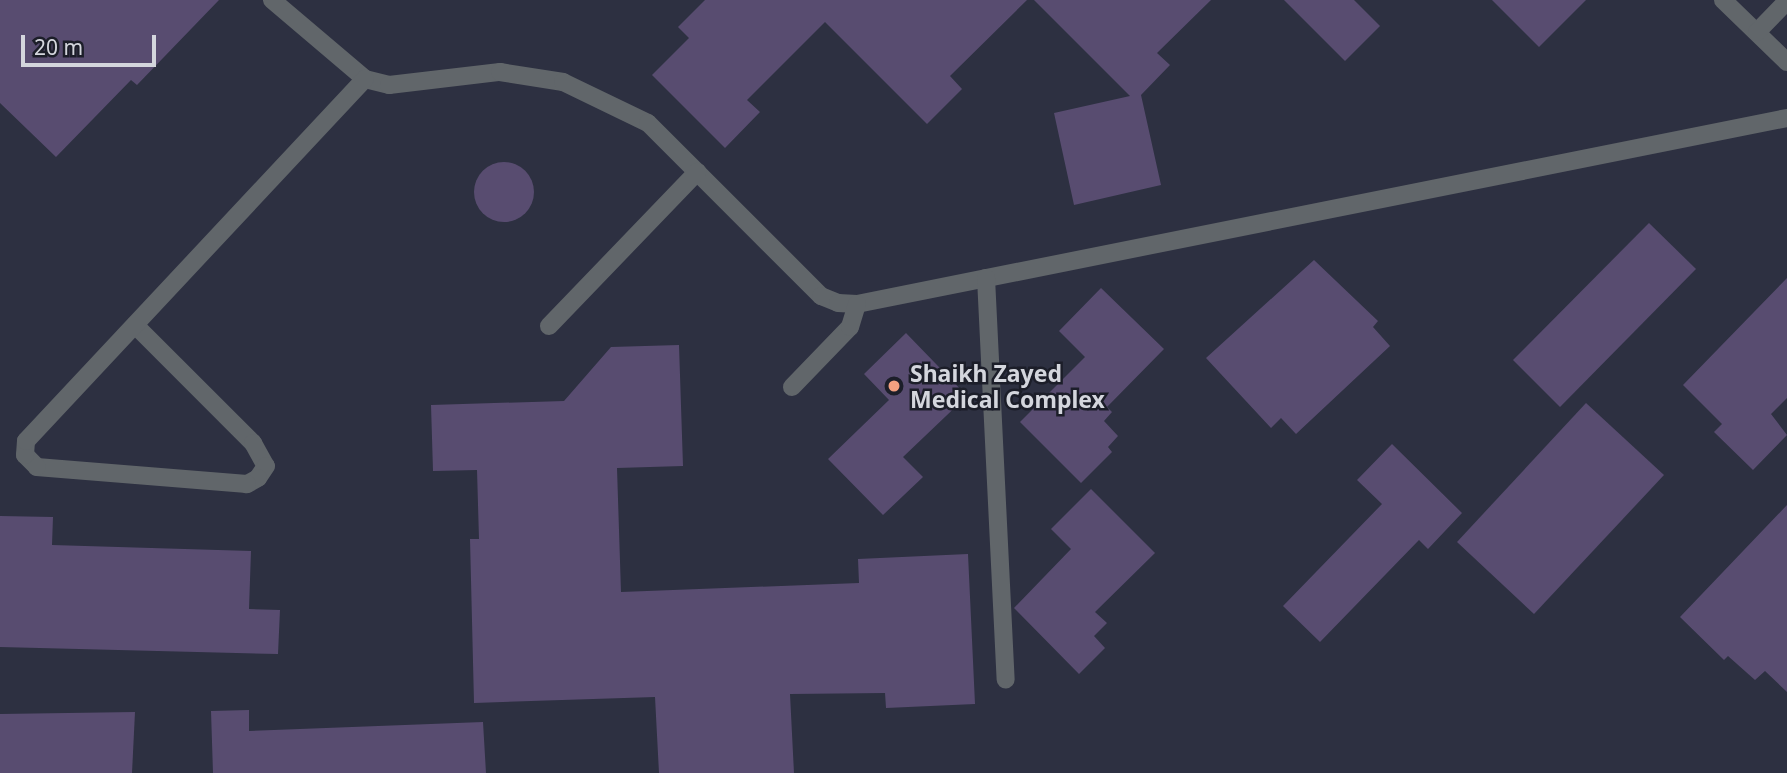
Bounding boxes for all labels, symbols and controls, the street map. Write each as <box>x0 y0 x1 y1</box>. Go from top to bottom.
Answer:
scale bar <box>24 21 159 65</box>
text: 20 m <box>34 33 83 61</box>
place label: Shaikh Zayed Medical Complex <box>910 359 1105 413</box>
marker: Shaikh Zayed Medical Complex <box>884 376 904 396</box>

